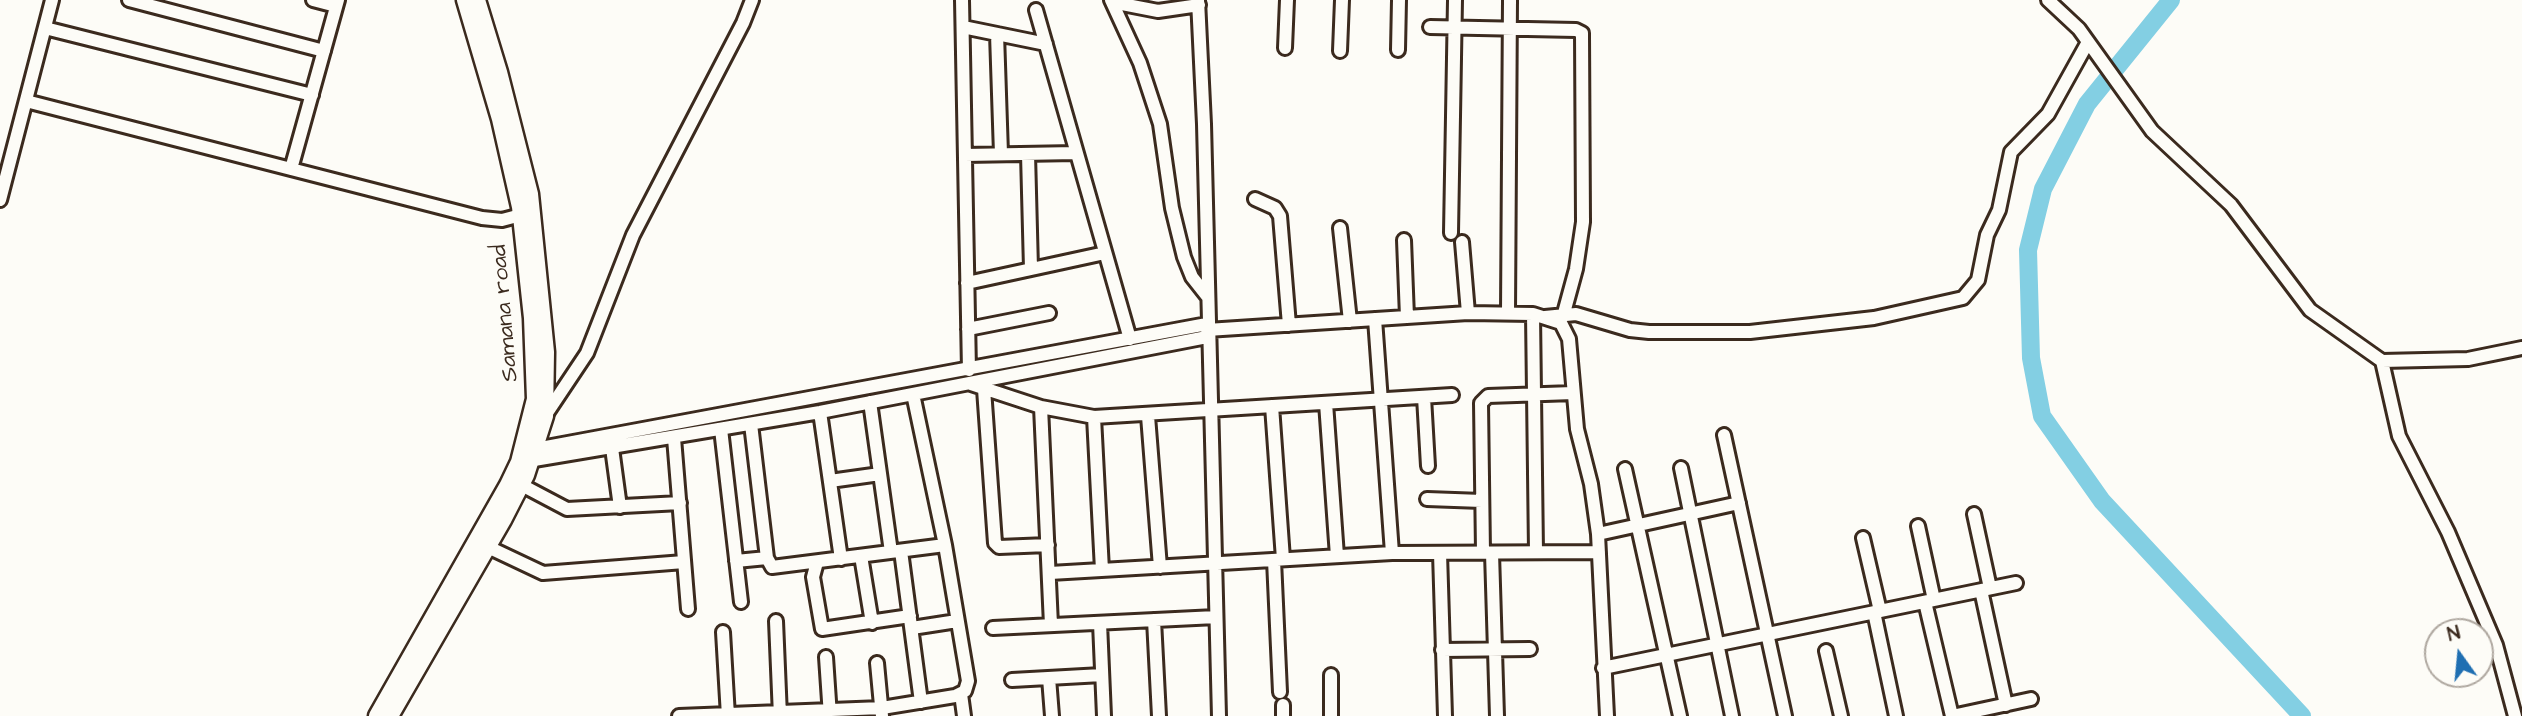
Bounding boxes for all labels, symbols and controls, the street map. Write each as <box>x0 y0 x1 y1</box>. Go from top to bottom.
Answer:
street label: Samana road <box>486 243 526 383</box>
north arrow <box>2424 618 2494 688</box>
text: N <box>2445 620 2463 649</box>

